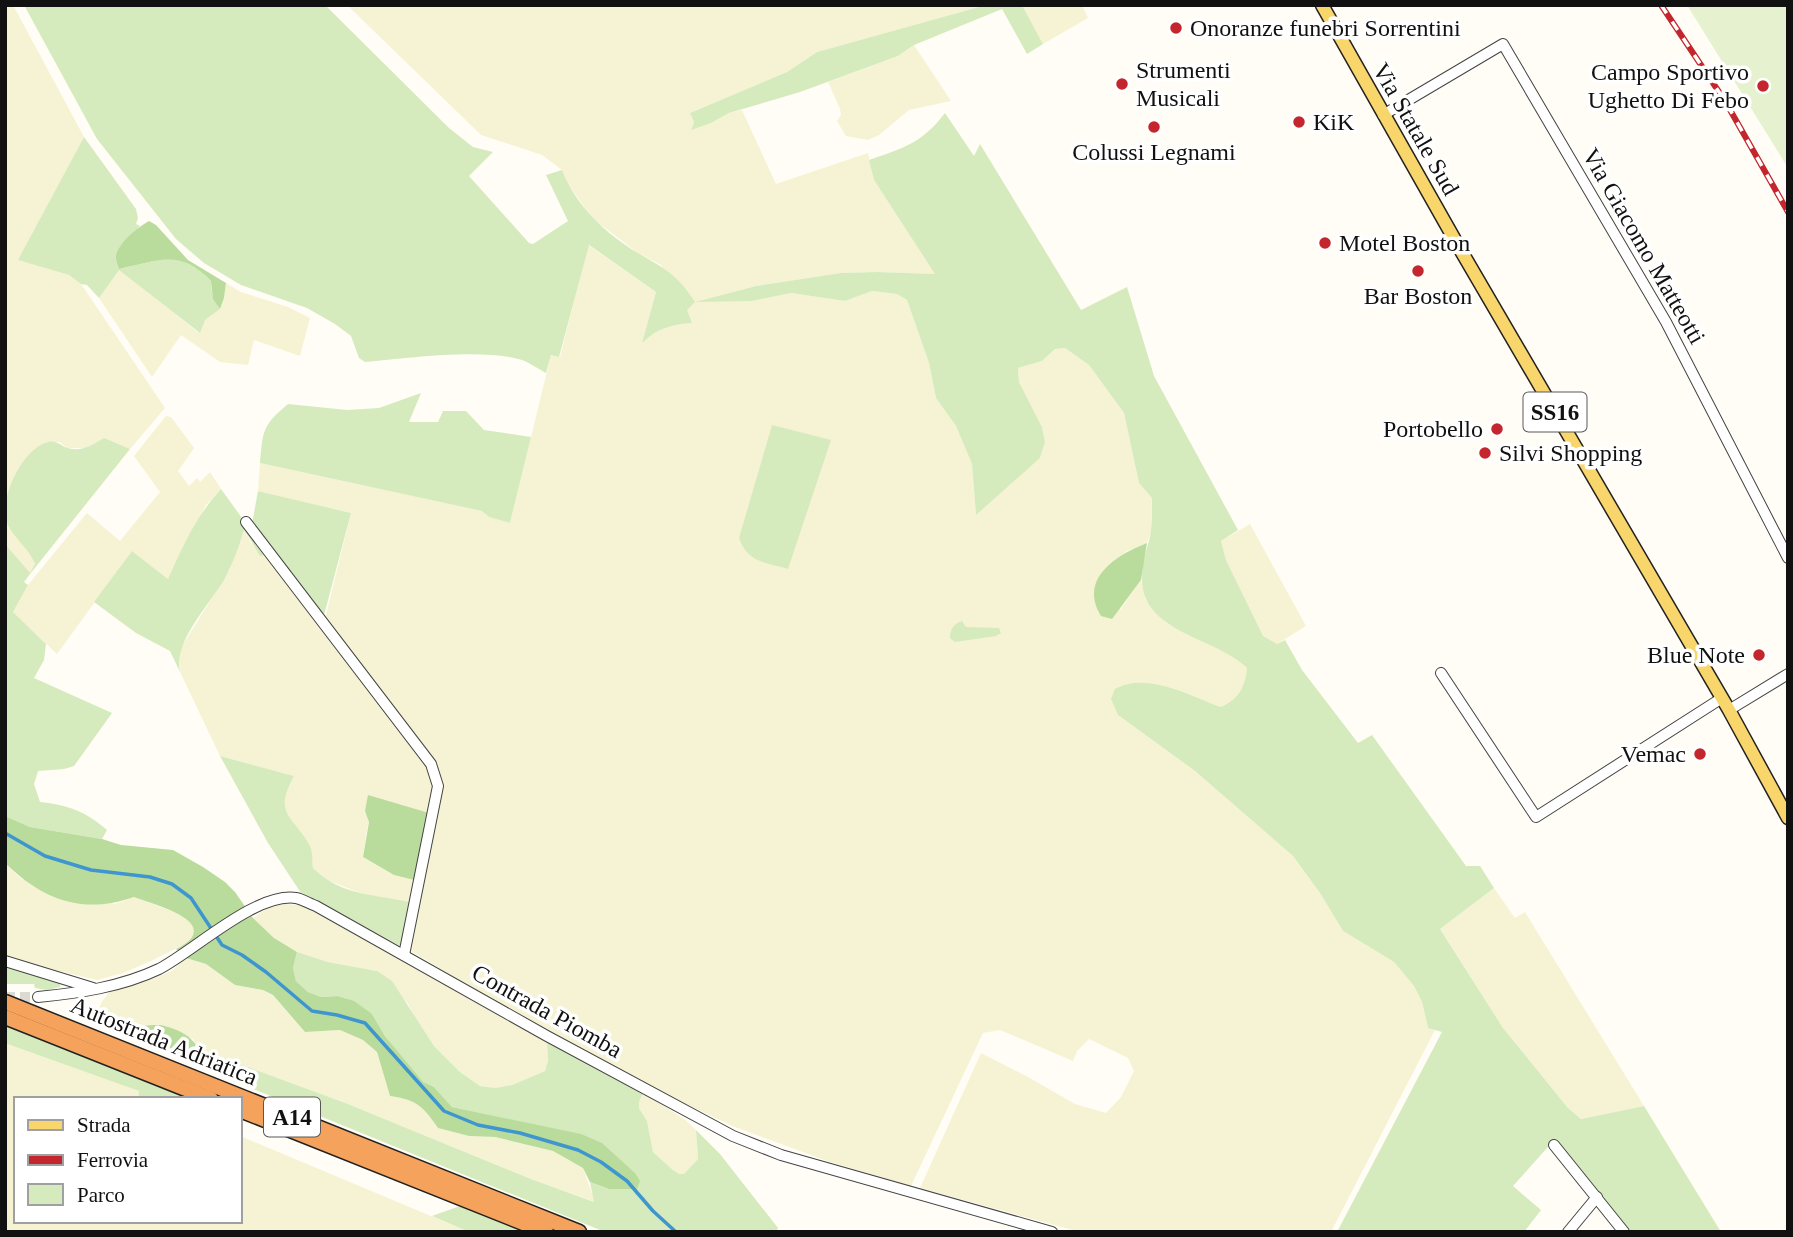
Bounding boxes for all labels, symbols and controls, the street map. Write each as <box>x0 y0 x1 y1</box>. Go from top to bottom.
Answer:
place label: Onoranze funebri Sorrentini <box>1190 15 1461 41</box>
marker: Onoranze funebri Sorrentini <box>1168 20 1184 36</box>
place label: Strumenti Musicali <box>1136 57 1231 111</box>
street label: Via Statale Sud <box>1368 58 1464 200</box>
place label: Campo Sportivo Ughetto Di Febo <box>1588 59 1749 113</box>
marker: Strumenti Musicali <box>1114 76 1130 92</box>
marker: Campo Sportivo Ughetto Di Febo <box>1755 78 1771 94</box>
place label: KiK <box>1313 109 1355 135</box>
marker: KiK <box>1291 114 1307 130</box>
marker: Colussi Legnami <box>1146 119 1162 135</box>
place label: Colussi Legnami <box>1072 139 1236 165</box>
street label: Via Giacomo Matteotti <box>1577 144 1711 349</box>
place label: Motel Boston <box>1339 230 1470 256</box>
marker: Motel Boston <box>1317 235 1333 251</box>
marker: Bar Boston <box>1410 263 1426 279</box>
place label: Bar Boston <box>1364 283 1472 309</box>
road number: SS16 <box>1524 392 1586 432</box>
place label: Portobello <box>1383 416 1483 442</box>
marker: Portobello <box>1489 421 1505 437</box>
place label: Silvi Shopping <box>1499 440 1642 466</box>
marker: Silvi Shopping <box>1477 445 1493 461</box>
place label: Blue Note <box>1647 642 1745 668</box>
marker: Blue Note <box>1751 647 1767 663</box>
place label: Vemac <box>1621 741 1686 767</box>
marker: Vemac <box>1692 746 1708 762</box>
street label: Contrada Piomba <box>468 959 627 1063</box>
street label: Autostrada Adriatica <box>67 992 262 1091</box>
legend <box>14 1097 242 1223</box>
road number: A14 <box>264 1098 320 1136</box>
text: Strada <box>77 1113 131 1137</box>
text: Ferrovia <box>77 1148 149 1172</box>
text: Parco <box>77 1183 125 1207</box>

